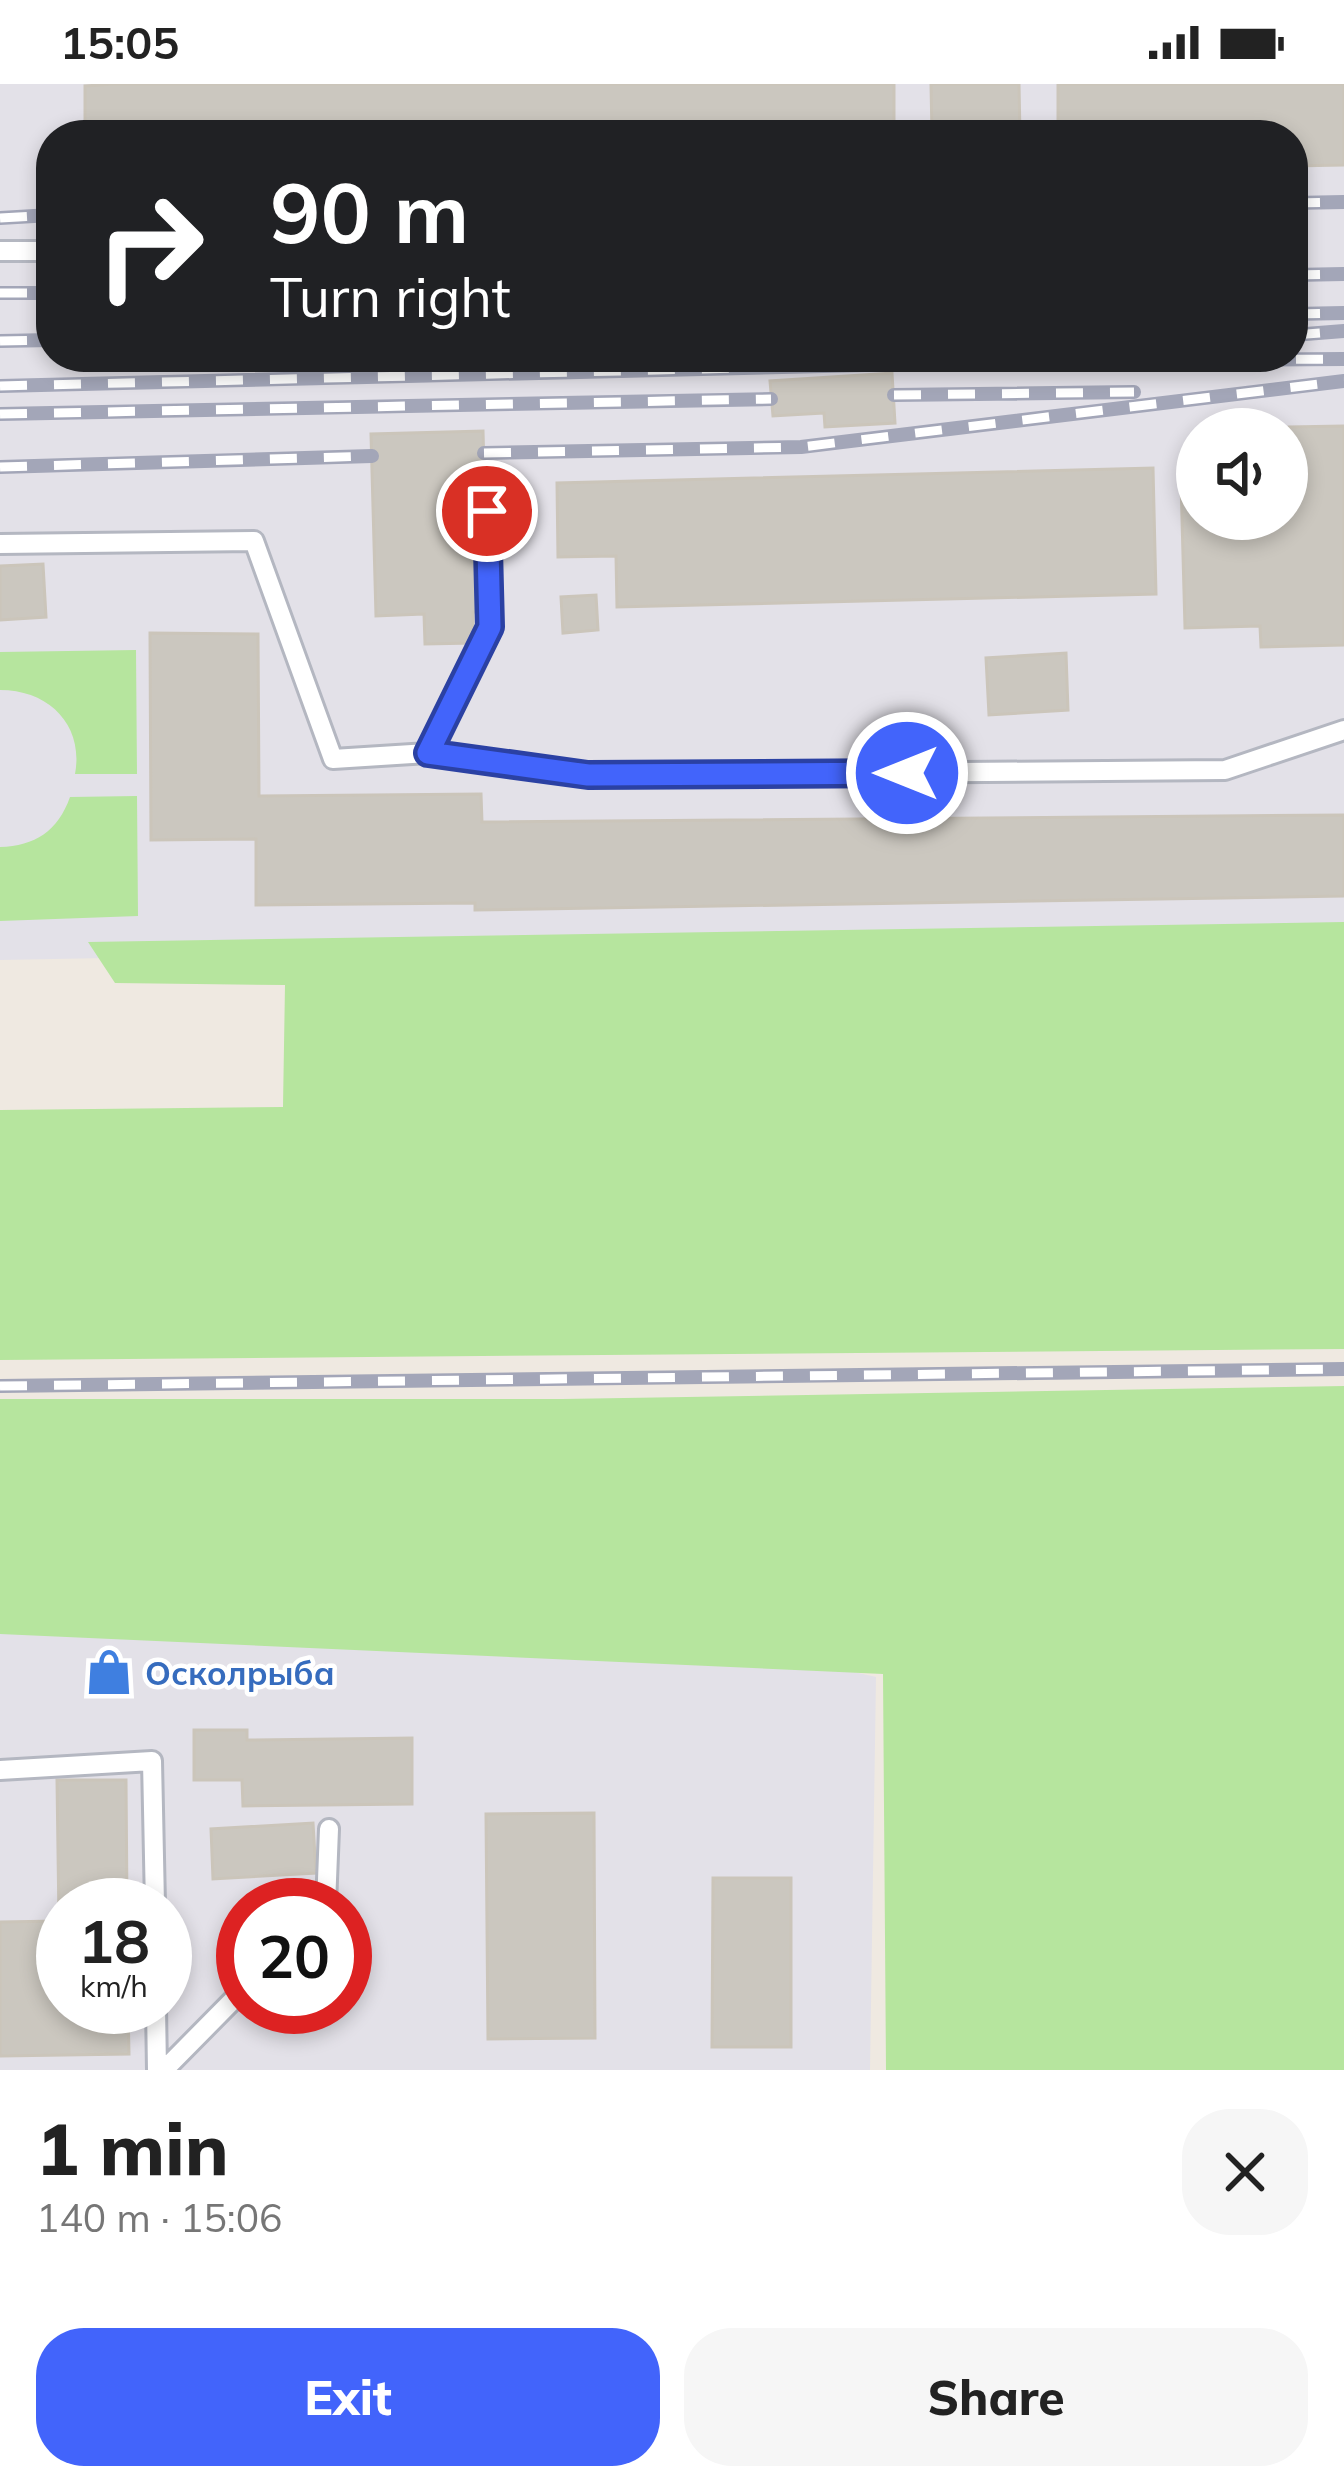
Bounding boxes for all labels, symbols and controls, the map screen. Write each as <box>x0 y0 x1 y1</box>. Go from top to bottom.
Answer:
text: 15:05 <box>60 14 179 70</box>
text: 90 m <box>270 159 469 264</box>
icon: right <box>72 168 228 324</box>
text: Turn right <box>270 263 511 331</box>
map controls <box>1176 408 1308 540</box>
button: sound <box>1176 408 1308 540</box>
pin <box>436 460 538 562</box>
icon: arrive <box>454 478 520 544</box>
position arrow <box>844 710 970 836</box>
shop icon: Осколрыба <box>84 1647 134 1697</box>
place label: Осколрыба <box>145 1652 335 1693</box>
speed limit sign: 20 <box>216 1878 372 2034</box>
text: 18 <box>78 1903 150 1978</box>
text: km/h <box>80 1967 148 2005</box>
text: 1 min <box>36 2103 229 2193</box>
button: close <box>1182 2109 1308 2235</box>
text: 140 m · 15:06 <box>36 2193 282 2242</box>
button: Exit <box>36 2328 660 2466</box>
button: Share <box>684 2328 1308 2466</box>

